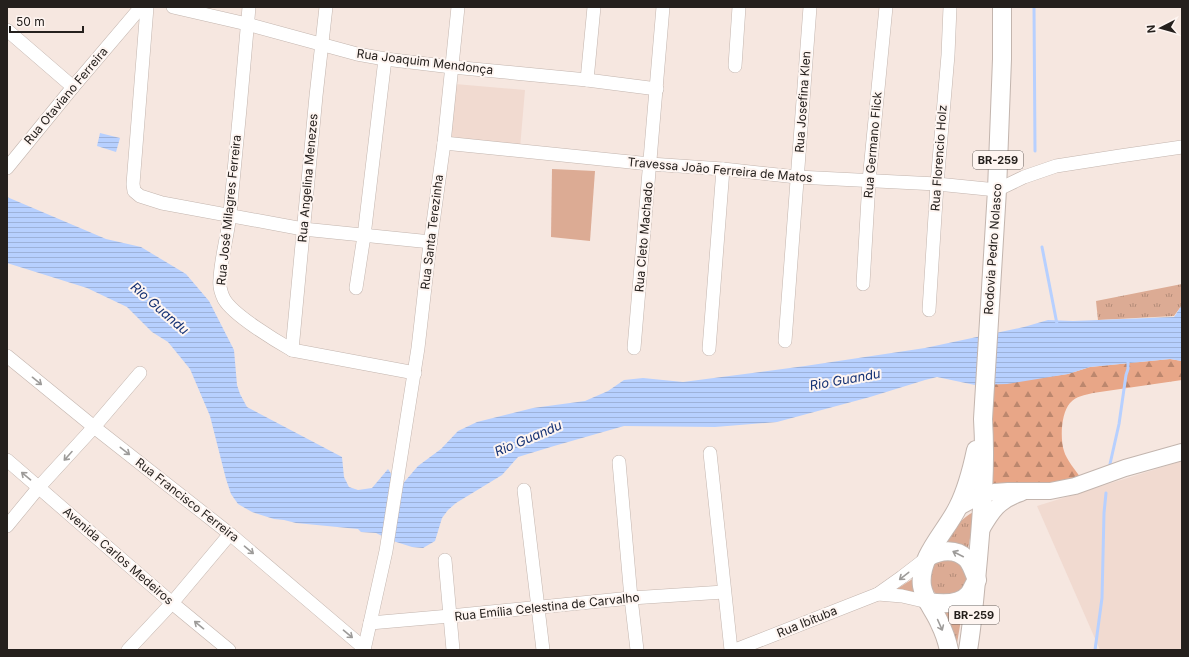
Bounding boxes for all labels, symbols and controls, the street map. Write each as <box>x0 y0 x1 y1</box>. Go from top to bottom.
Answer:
scale bar <box>10 8 83 34</box>
north arrow <box>1141 8 1181 48</box>
text: 50 m <box>16 14 45 29</box>
text: N <box>1144 24 1158 34</box>
street label: Rua Otaviano Ferreira <box>21 44 111 147</box>
street label: Rua Joaquim Mendonça <box>356 46 494 77</box>
street label: Rua Josefina Klen <box>791 51 814 153</box>
street label: Rua Germano Flick <box>860 91 885 199</box>
street label: Rua Florencio Holz <box>927 104 950 212</box>
street label: Rua Angelina Menezes <box>294 113 321 243</box>
street label: Rua José Milagres Ferreira <box>213 134 244 286</box>
road number: BR-259 <box>973 151 1023 169</box>
street label: Travessa João Ferreira de Matos <box>627 154 813 185</box>
street label: Rua Santa Terezinha <box>417 173 446 290</box>
street label: Rua Cleto Machado <box>631 181 656 293</box>
street label: Rodovia Pedro Nolasco <box>980 183 1005 315</box>
water label: Rio Guandu <box>128 278 193 338</box>
water label: Rio Guandu <box>808 365 882 393</box>
one-way arrow <box>32 376 43 385</box>
water label: Rio Guandu <box>492 417 564 459</box>
one-way arrow <box>119 447 130 455</box>
one-way arrow <box>63 451 73 461</box>
street label: Rua Francisco Ferreira <box>133 455 242 545</box>
one-way arrow <box>21 472 32 481</box>
street label: Avenida Carlos Medeiros <box>60 504 177 608</box>
one-way arrow <box>243 545 254 554</box>
one-way arrow <box>952 550 964 558</box>
one-way arrow <box>898 572 909 580</box>
street label: Rua Emília Celestina de Carvalho <box>454 589 640 624</box>
street label: Rua Ibituba <box>774 603 839 640</box>
road number: BR-259 <box>949 606 999 624</box>
one-way arrow <box>937 619 944 631</box>
one-way arrow <box>193 621 204 630</box>
one-way arrow <box>342 629 353 638</box>

